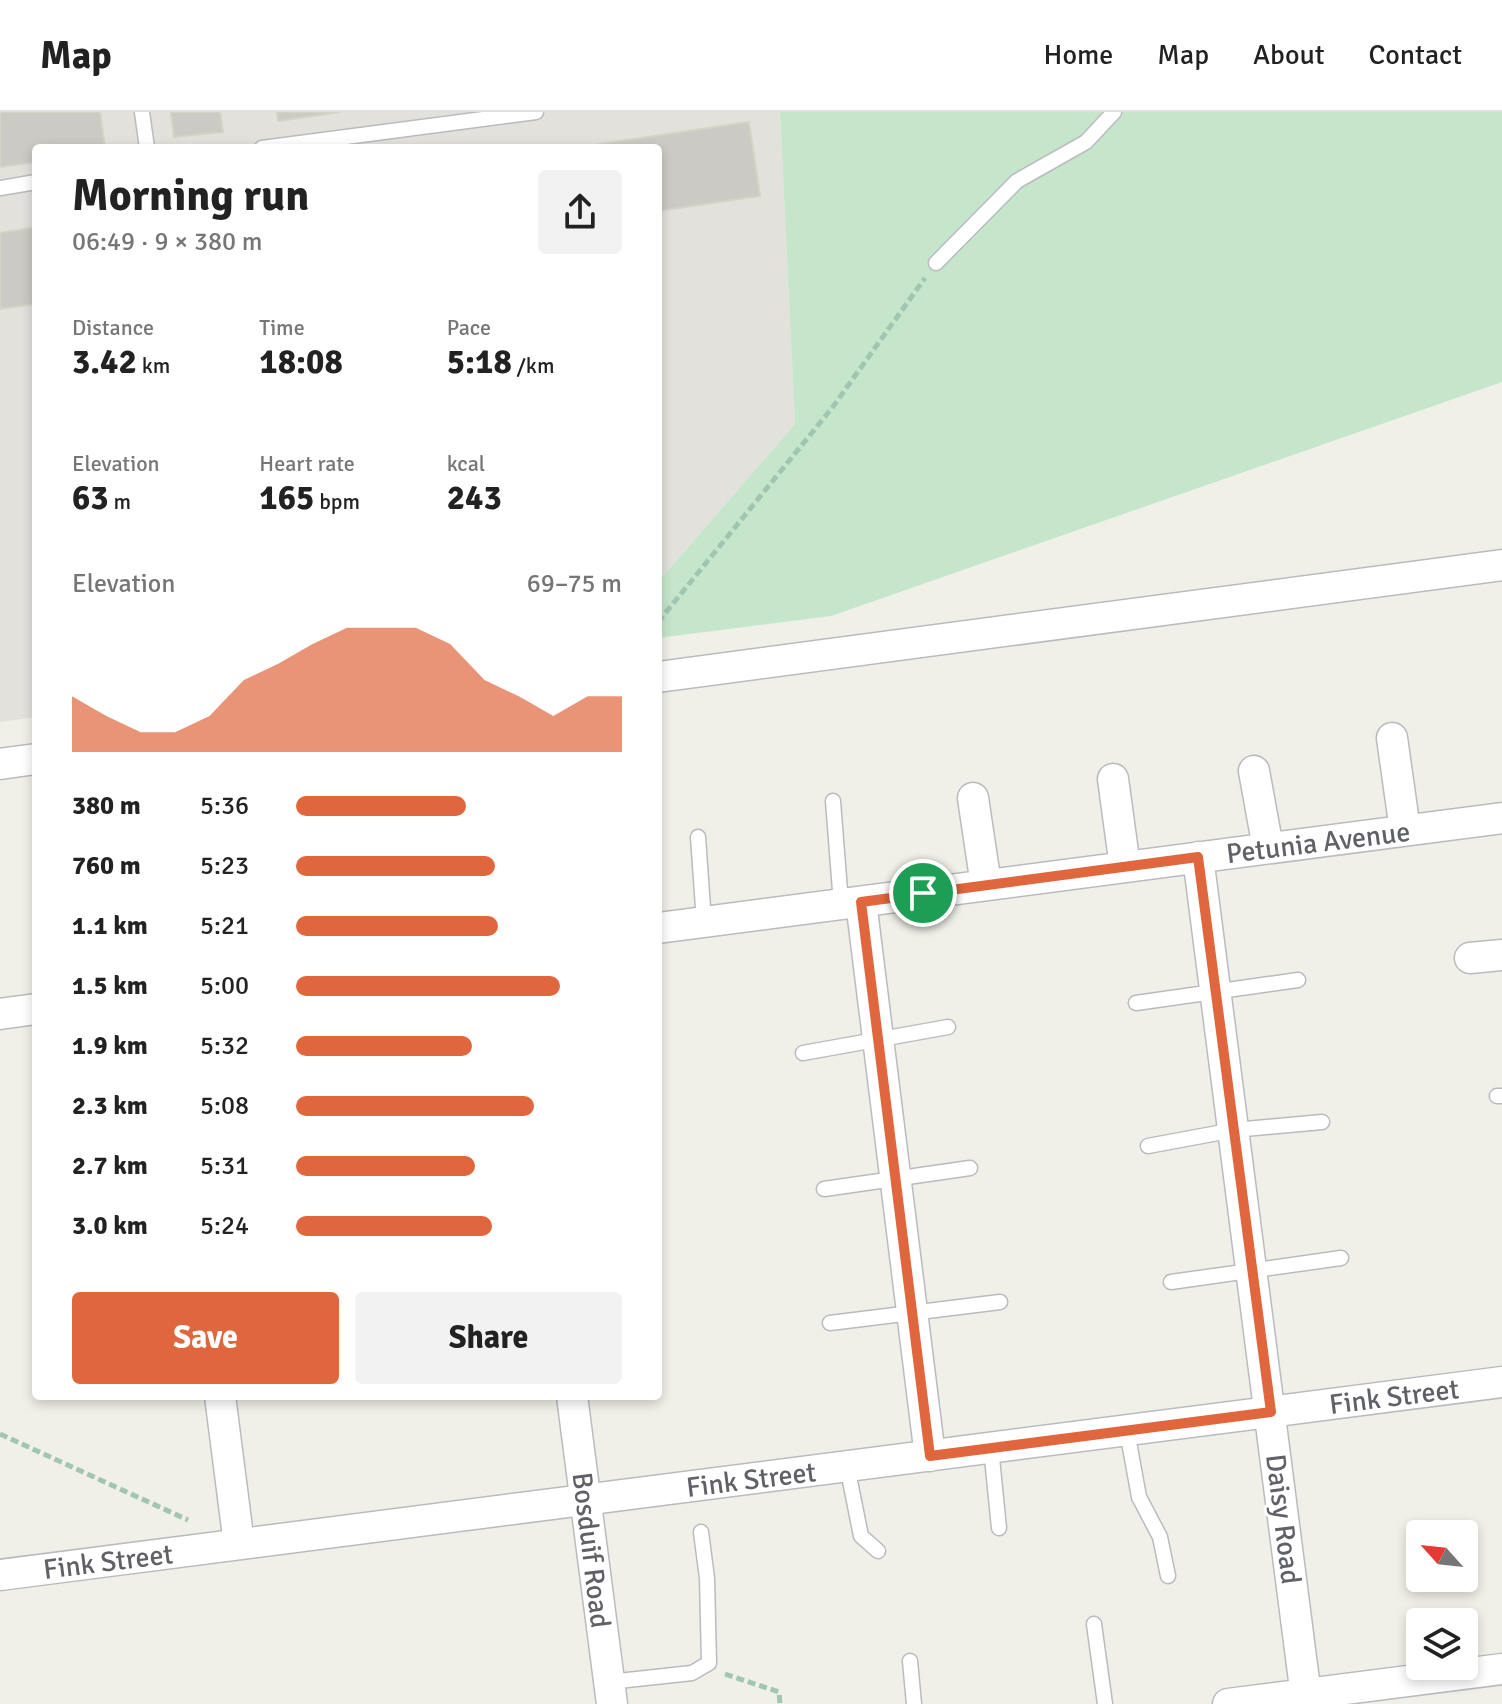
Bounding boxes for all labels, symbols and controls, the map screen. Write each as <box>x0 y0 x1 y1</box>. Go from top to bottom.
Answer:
text: Map <box>40 32 112 79</box>
text: Home <box>1044 38 1113 72</box>
text: Map <box>1157 38 1209 72</box>
text: About <box>1253 38 1325 72</box>
text: Contact <box>1369 38 1462 72</box>
text: Morning run <box>72 169 309 223</box>
button: share <box>538 170 622 254</box>
text: 06:49 · 9 × 380 m <box>72 226 263 258</box>
text: Distance <box>72 314 154 341</box>
text: Time <box>259 314 305 341</box>
text: Pace <box>447 314 491 341</box>
text: 3.42 <box>72 341 137 383</box>
text: 18:08 <box>259 341 343 383</box>
text: 5:18 <box>447 341 512 383</box>
text: km <box>137 352 170 379</box>
text: /km <box>512 352 554 379</box>
text: Elevation <box>72 450 160 477</box>
text: Heart rate <box>259 450 355 477</box>
text: kcal <box>447 450 485 477</box>
text: 63 <box>72 477 109 519</box>
text: 165 <box>259 477 314 519</box>
text: 243 <box>447 477 502 519</box>
text: m <box>109 488 131 515</box>
text: bpm <box>314 488 360 515</box>
text: Elevation <box>72 568 176 600</box>
text: 69–75 m <box>527 568 622 600</box>
text: 380 m <box>72 790 141 822</box>
text: 5:36 <box>200 790 249 822</box>
street label: Petunia Avenue <box>1224 815 1412 871</box>
text: 760 m <box>72 850 141 882</box>
text: 5:23 <box>200 850 249 882</box>
pin <box>889 859 957 927</box>
icon: arrive <box>901 871 945 915</box>
text: 1.1 km <box>72 910 148 942</box>
text: 5:21 <box>200 910 249 942</box>
text: 1.5 km <box>72 970 148 1002</box>
text: 5:00 <box>200 970 249 1002</box>
text: 1.9 km <box>72 1030 148 1062</box>
text: 5:32 <box>200 1030 249 1062</box>
text: 2.3 km <box>72 1090 148 1122</box>
text: 5:08 <box>200 1090 249 1122</box>
text: 2.7 km <box>72 1150 148 1182</box>
text: 5:31 <box>200 1150 249 1182</box>
text: 3.0 km <box>72 1210 148 1242</box>
text: 5:24 <box>200 1210 249 1242</box>
button: Save <box>72 1292 339 1384</box>
button: Share <box>355 1292 622 1384</box>
street label: Fink Street <box>1327 1372 1461 1422</box>
street label: Daisy Road <box>1258 1452 1308 1586</box>
street label: Fink Street <box>684 1455 818 1505</box>
street label: Bosduif Road <box>565 1470 617 1630</box>
north arrow <box>1406 1520 1478 1592</box>
map controls <box>1406 1520 1478 1680</box>
street label: Fink Street <box>41 1537 175 1587</box>
button: layers <box>1406 1608 1478 1680</box>

